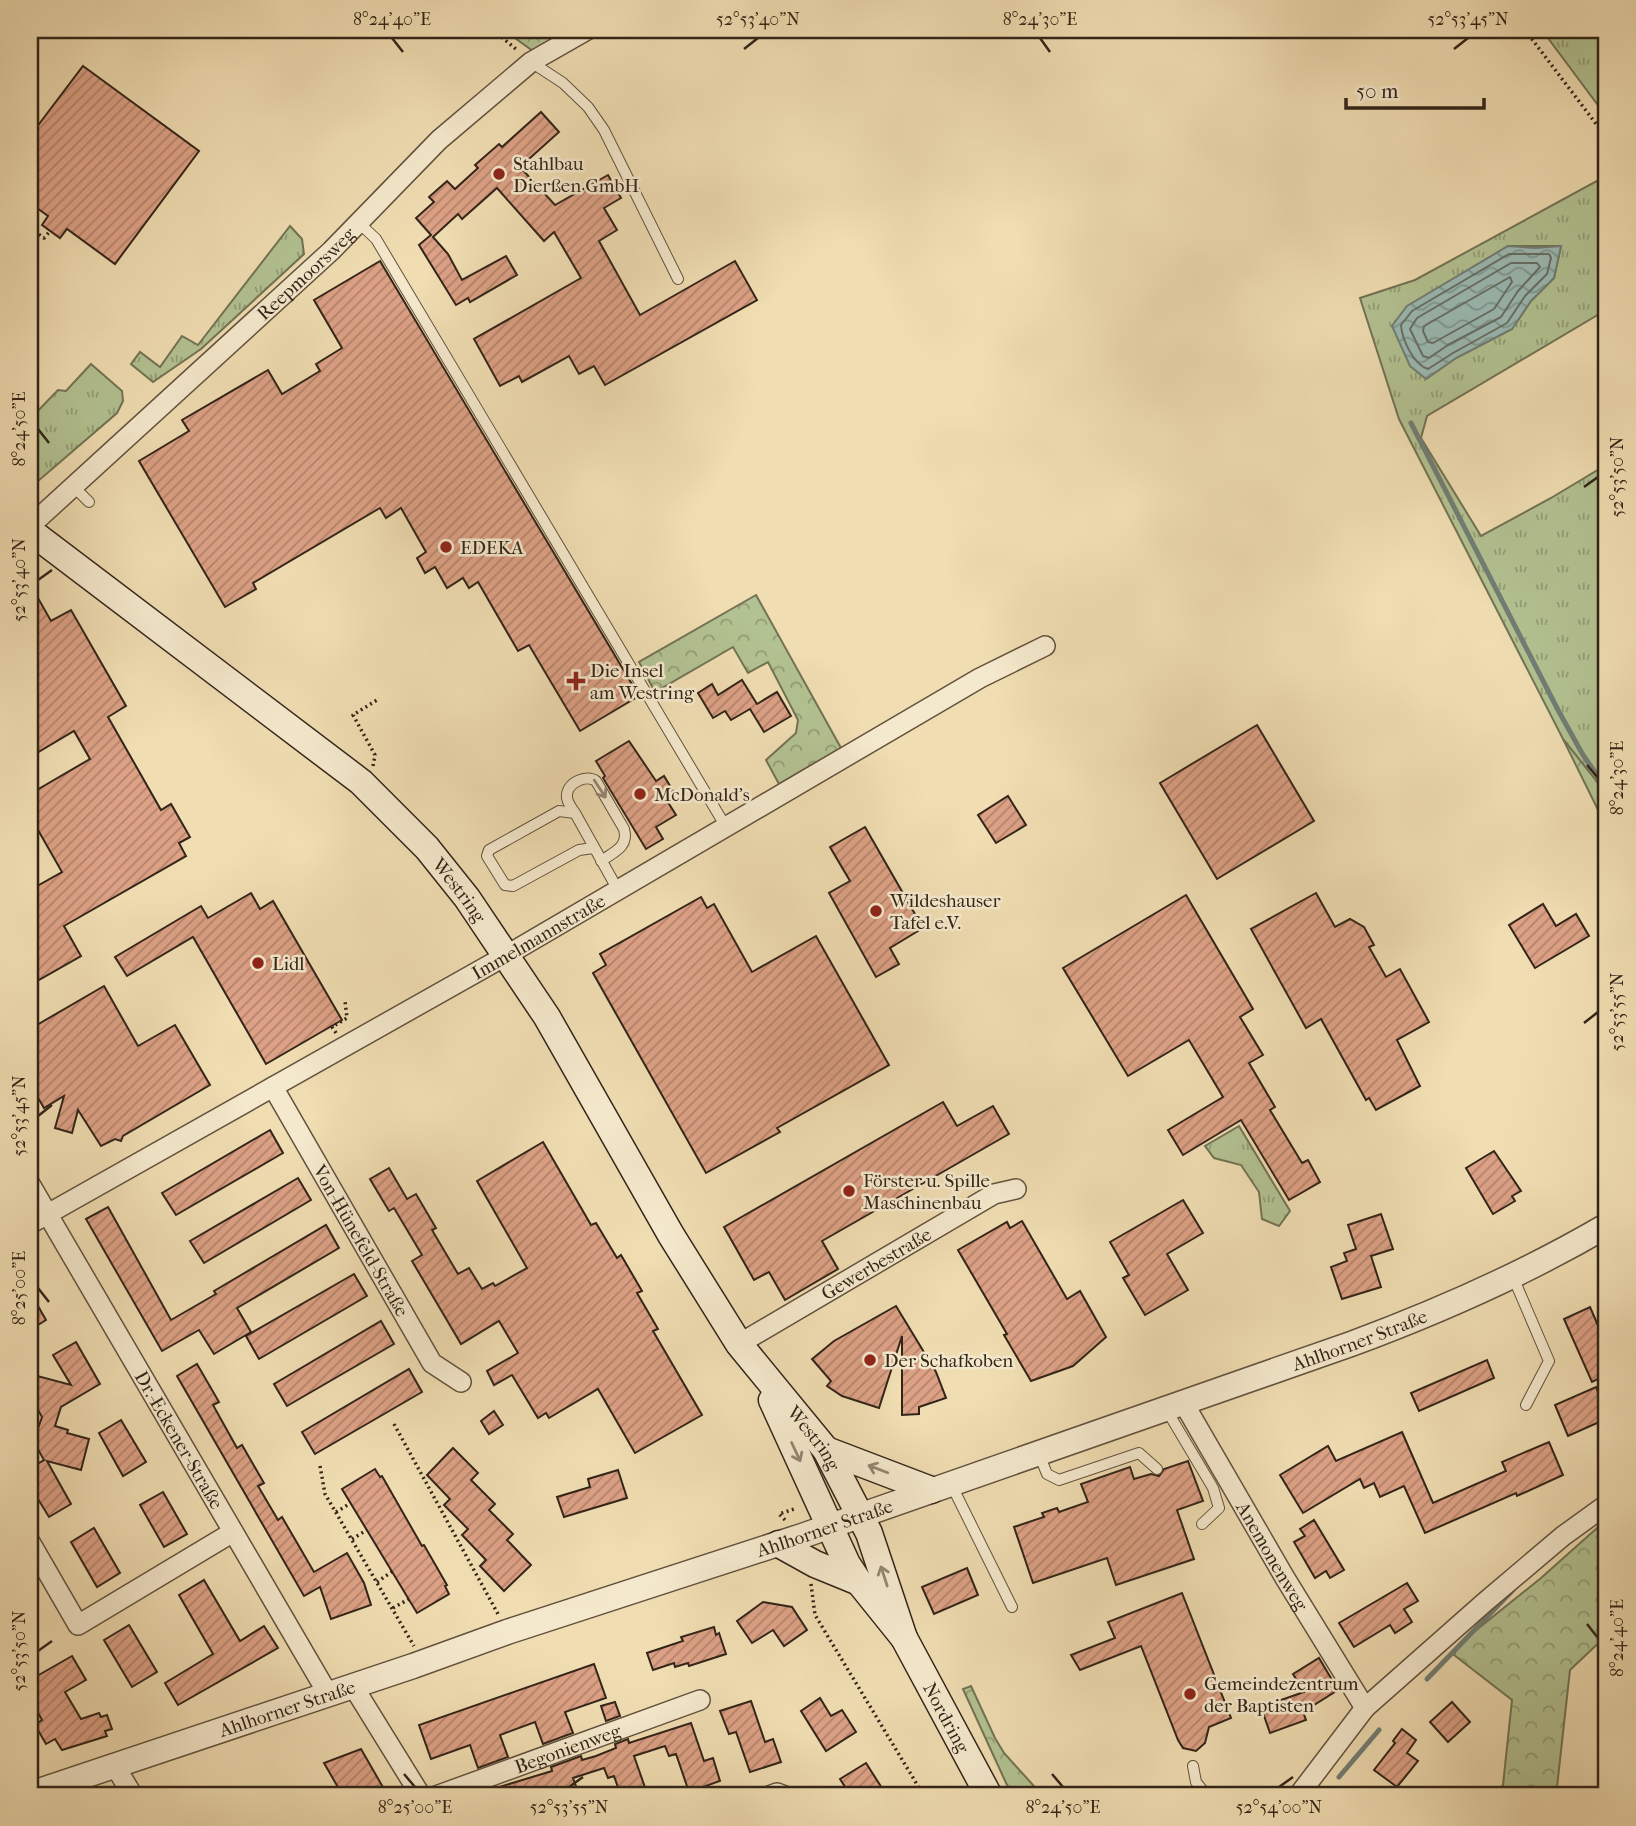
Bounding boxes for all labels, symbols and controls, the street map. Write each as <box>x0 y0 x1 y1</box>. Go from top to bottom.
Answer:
text: 8°24'40"E <box>353 9 431 30</box>
text: 52°53'40"N <box>716 9 800 30</box>
text: 8°24'30"E <box>1003 9 1077 30</box>
text: 52°53'45"N <box>1427 9 1509 30</box>
scale bar <box>1346 66 1484 110</box>
text: 50 m <box>1356 79 1399 103</box>
place label: Stahlbau Dierßen GmbH <box>513 153 639 197</box>
marker: Stahlbau Dierßen GmbH <box>491 166 507 182</box>
street label: Reepmoorsweg <box>253 222 361 325</box>
text: 8°24'50"E <box>9 391 30 466</box>
text: 52°53'50"N <box>1607 436 1628 517</box>
place label: EDEKA <box>460 537 524 559</box>
text: 52°53'40"N <box>9 538 30 622</box>
marker: EDEKA <box>438 539 454 555</box>
place label: Die Insel am Westring <box>590 660 695 704</box>
marker: Die Insel am Westring <box>568 673 584 689</box>
text: 8°24'30"E <box>1607 741 1628 815</box>
one-way arrow <box>593 779 608 798</box>
place label: McDonald's <box>654 784 750 806</box>
marker: McDonald's <box>632 786 648 802</box>
street label: Westring <box>427 853 491 928</box>
street label: Immelmannstraße <box>468 890 609 985</box>
place label: Wildeshauser Tafel e.V. <box>889 890 1002 934</box>
marker: Wildeshauser Tafel e.V. <box>868 903 884 919</box>
place label: Lidl <box>272 953 305 975</box>
marker: Lidl <box>250 955 266 971</box>
text: 52°53'55"N <box>1607 972 1628 1051</box>
text: 52°53'45"N <box>9 1075 30 1157</box>
street label: Von-Hünefeld-Straße <box>308 1160 413 1321</box>
place label: Förster u. Spille Maschinenbau <box>863 1170 990 1214</box>
marker: Förster u. Spille Maschinenbau <box>841 1183 857 1199</box>
street label: Gewerbestraße <box>818 1223 936 1305</box>
text: 8°25'00"E <box>9 1251 30 1325</box>
street label: Ahlhorner Straße <box>1288 1305 1431 1376</box>
place label: Der Schafkoben <box>884 1350 1013 1372</box>
marker: Der Schafkoben <box>862 1352 878 1368</box>
street label: Dr.-Eckener-Straße <box>130 1367 227 1513</box>
street label: Westring <box>782 1401 845 1475</box>
one-way arrow <box>790 1441 803 1462</box>
one-way arrow <box>868 1462 890 1474</box>
street label: Ahlhorner Straße <box>753 1495 896 1562</box>
street label: Anemonenweg <box>1231 1497 1313 1615</box>
one-way arrow <box>877 1566 889 1588</box>
text: 8°24'40"E <box>1607 1599 1628 1677</box>
text: 52°53'50"N <box>9 1610 30 1691</box>
place label: Gemeindezentrum der Baptisten <box>1204 1673 1359 1717</box>
street label: Ahlhorner Straße <box>215 1676 358 1742</box>
street label: Nordring <box>918 1679 974 1758</box>
marker: Gemeindezentrum der Baptisten <box>1182 1686 1198 1702</box>
street label: Begonienweg <box>512 1719 625 1778</box>
text: 8°25'00"E <box>378 1797 452 1818</box>
text: 52°53'55"N <box>530 1797 609 1818</box>
text: 8°24'50"E <box>1026 1797 1101 1818</box>
text: 52°54'00"N <box>1236 1797 1323 1818</box>

